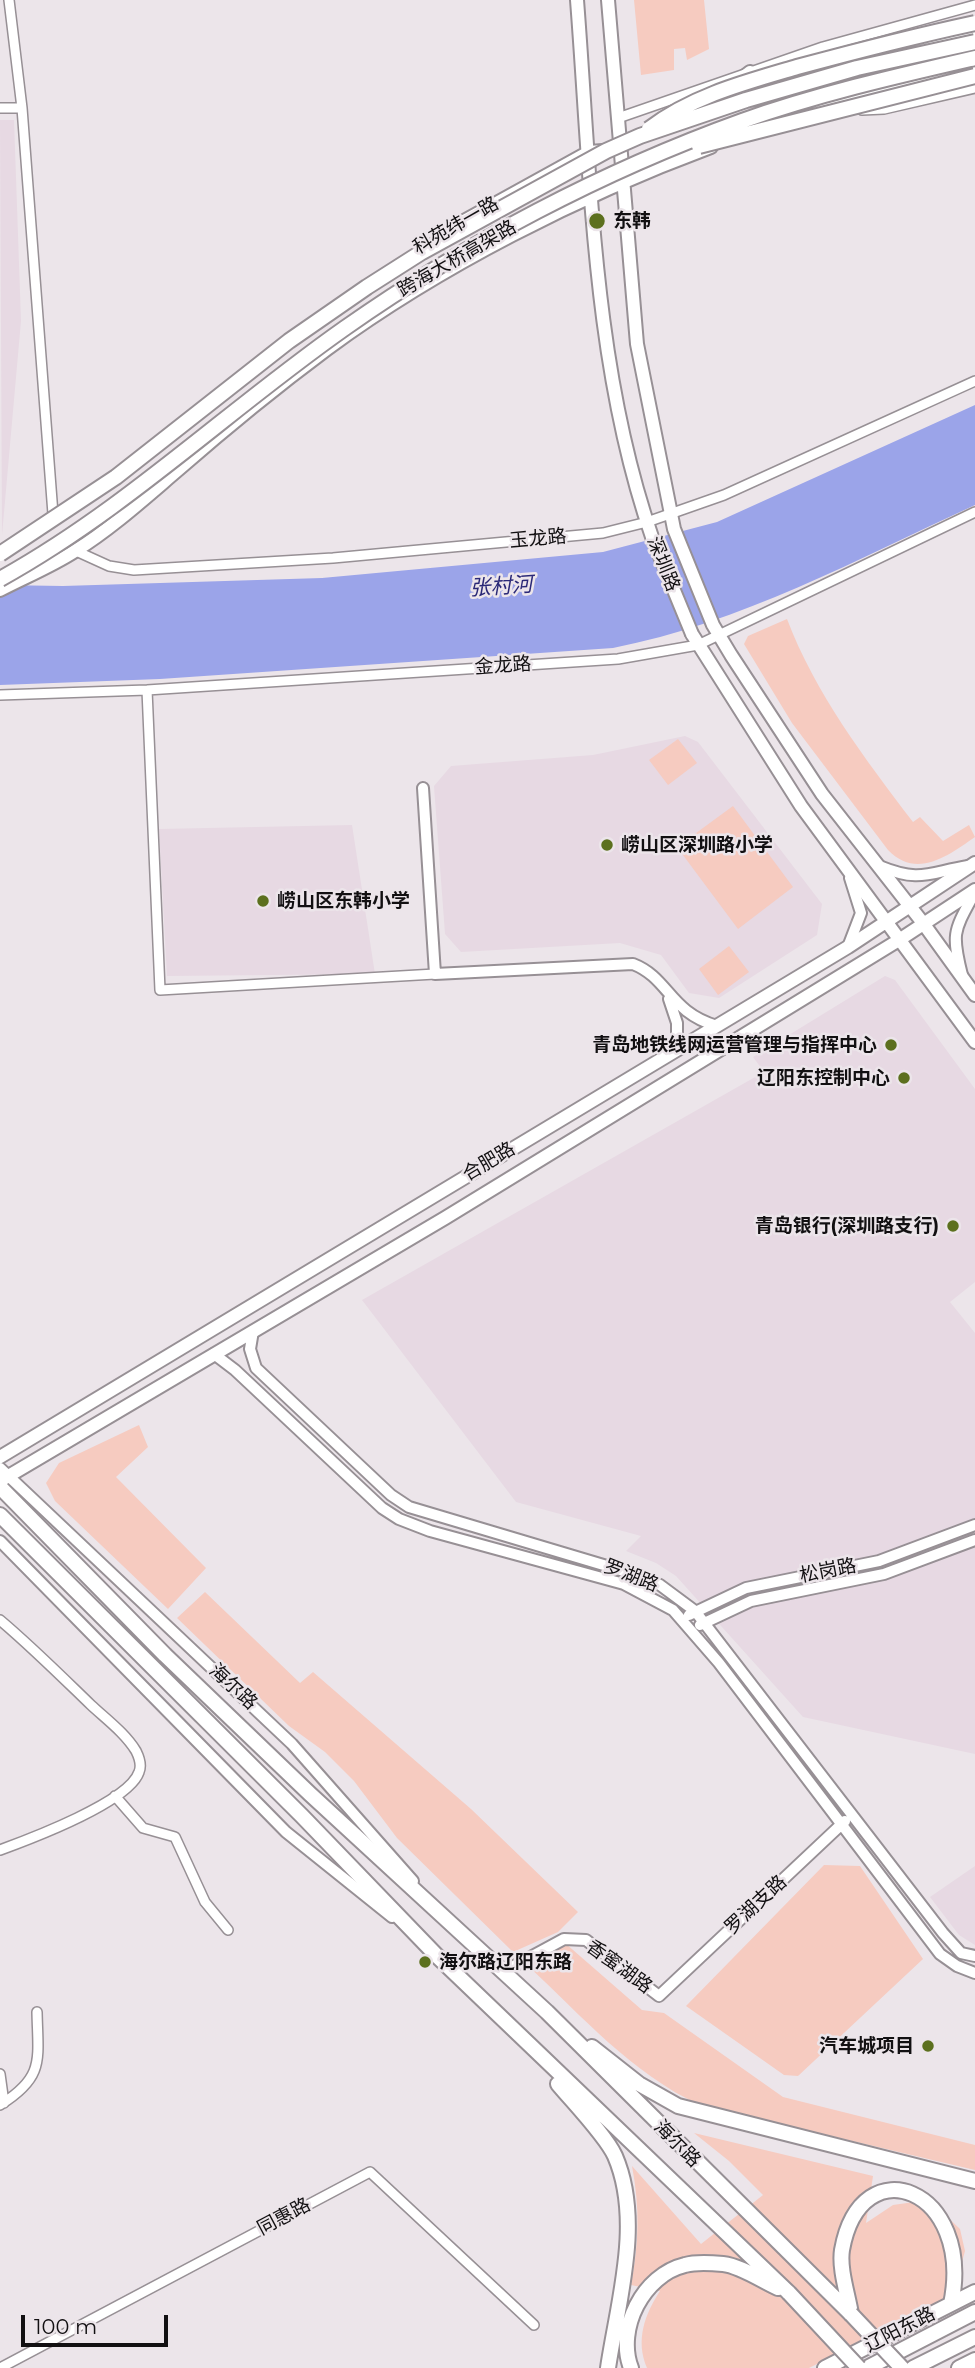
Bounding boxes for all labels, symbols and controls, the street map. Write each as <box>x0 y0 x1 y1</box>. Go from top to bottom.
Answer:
street label: 科苑纬一路 <box>409 192 503 260</box>
place label: 东韩 <box>613 210 651 232</box>
marker: 东韩 <box>587 211 607 231</box>
street label: 跨海大桥高架路 <box>394 216 520 302</box>
street label: 玉龙路 <box>509 525 567 553</box>
street label: 深圳路 <box>642 533 684 595</box>
water label: 张村河 <box>469 572 533 602</box>
street label: 金龙路 <box>474 653 532 679</box>
place label: 崂山区深圳路小学 <box>621 834 773 856</box>
marker: 崂山区深圳路小学 <box>599 837 615 853</box>
place label: 崂山区东韩小学 <box>277 890 410 912</box>
marker: 崂山区东韩小学 <box>255 893 271 909</box>
place label: 青岛地铁线网运营管理与指挥中心 <box>592 1034 877 1056</box>
marker: 青岛地铁线网运营管理与指挥中心 <box>883 1037 899 1053</box>
place label: 辽阳东控制中心 <box>757 1067 890 1089</box>
marker: 辽阳东控制中心 <box>896 1070 912 1086</box>
street label: 合肥路 <box>459 1138 519 1186</box>
place label: 青岛银行(深圳路支行) <box>754 1215 939 1237</box>
marker: 青岛银行(深圳路支行) <box>945 1218 961 1234</box>
street label: 松岗路 <box>798 1554 858 1588</box>
street label: 罗湖路 <box>600 1555 662 1597</box>
street label: 海尔路 <box>204 1659 262 1715</box>
street label: 罗湖支路 <box>720 1871 792 1939</box>
street label: 香蜜湖路 <box>582 1935 656 1999</box>
place label: 海尔路辽阳东路 <box>439 1951 572 1973</box>
marker: 海尔路辽阳东路 <box>417 1954 433 1970</box>
place label: 汽车城项目 <box>819 2035 914 2057</box>
marker: 汽车城项目 <box>920 2038 936 2054</box>
street label: 海尔路 <box>649 2116 705 2172</box>
street label: 同惠路 <box>253 2194 315 2240</box>
scale bar <box>24 2302 172 2346</box>
street label: 辽阳东路 <box>861 2303 939 2357</box>
text: 100 m <box>34 2314 97 2339</box>

